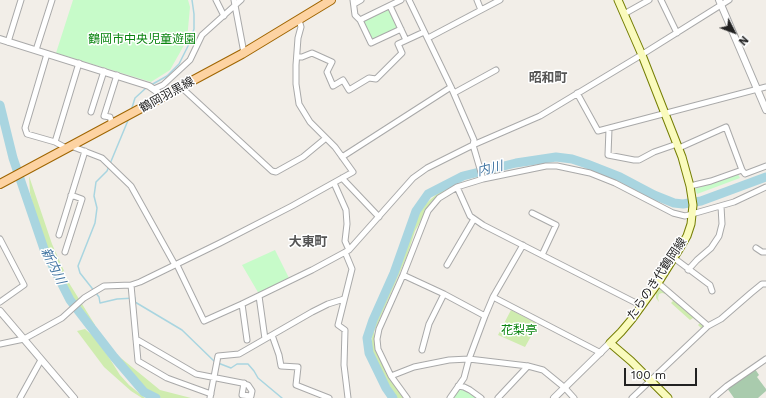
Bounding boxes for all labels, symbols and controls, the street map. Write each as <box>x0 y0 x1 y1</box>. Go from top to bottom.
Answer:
north arrow <box>714 12 754 52</box>
park label: 鶴岡市中央児童遊園 <box>88 32 196 46</box>
text: N <box>736 33 751 48</box>
district label: 昭和町 <box>529 70 567 86</box>
street label: 鶴岡羽黒線 <box>137 74 197 116</box>
water label: 内川 <box>475 158 505 180</box>
district label: 大東町 <box>289 234 327 250</box>
street label: たらのき代鶴岡線 <box>624 235 690 323</box>
water label: 新内川 <box>37 245 69 287</box>
park label: 花梨亭 <box>501 323 537 337</box>
scale bar <box>626 360 699 386</box>
text: 100 m <box>631 368 666 382</box>

